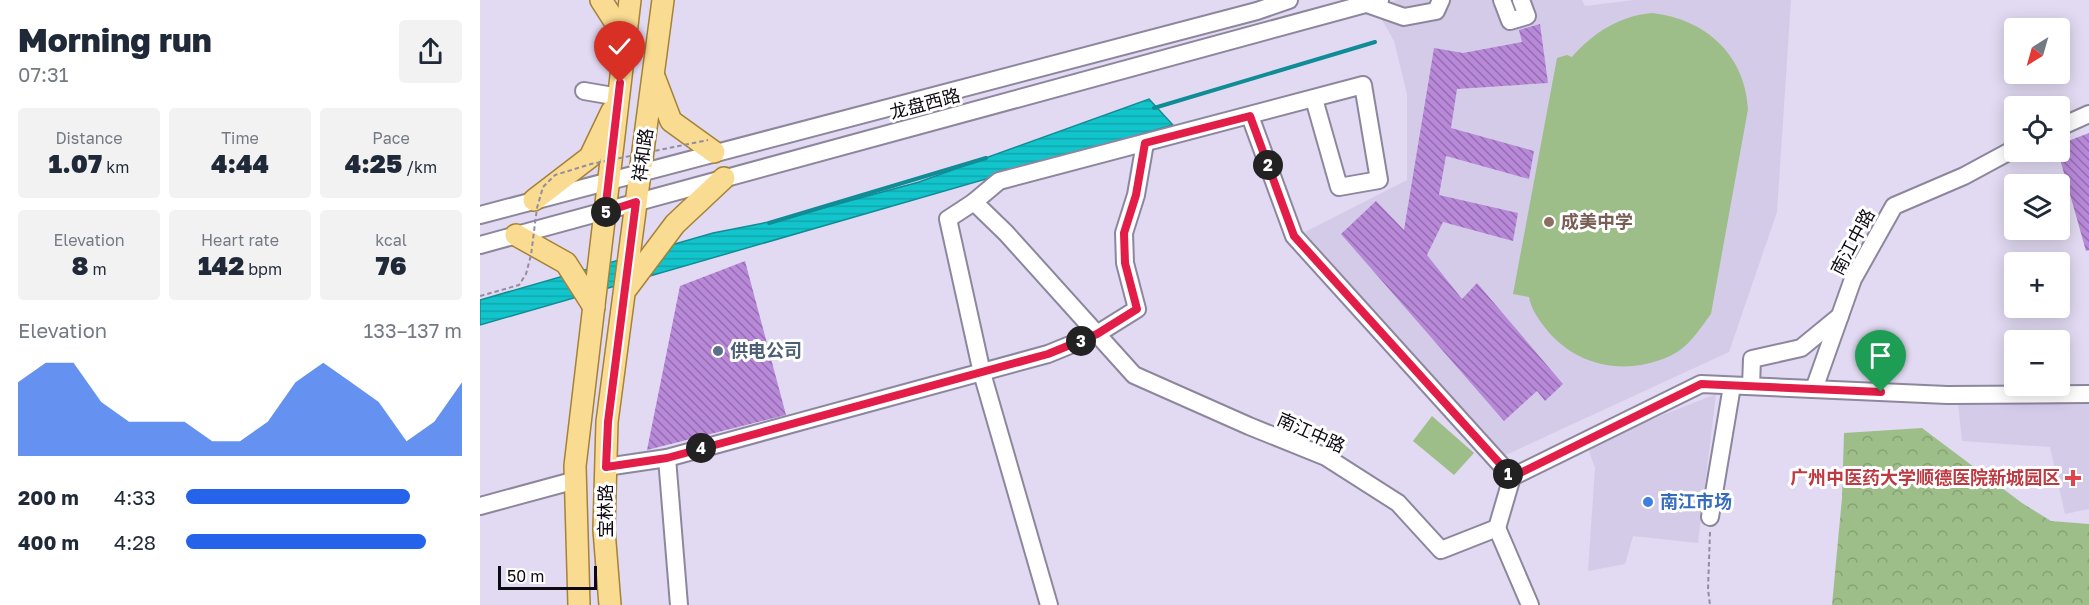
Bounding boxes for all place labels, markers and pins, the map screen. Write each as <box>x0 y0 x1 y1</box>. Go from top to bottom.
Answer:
pin <box>594 21 645 83</box>
pin: 2 <box>1253 150 1283 180</box>
pin: 5 <box>591 197 621 227</box>
place label: 成美中学 <box>1561 210 1633 232</box>
marker: 成美中学 <box>1542 215 1556 229</box>
pin: 3 <box>1066 326 1096 356</box>
pin <box>1855 330 1906 392</box>
place label: 供电公司 <box>730 339 802 361</box>
marker: 供电公司 <box>711 344 725 358</box>
pin: 4 <box>686 433 716 463</box>
pin: 1 <box>1493 459 1523 489</box>
place label: 广州中医药大学顺德医院新城园区 <box>1790 466 2060 488</box>
marker: 广州中医药大学顺德医院新城园区 <box>2064 469 2082 487</box>
place label: 南江市场 <box>1660 490 1732 512</box>
marker: 南江市场 <box>1641 495 1655 509</box>

